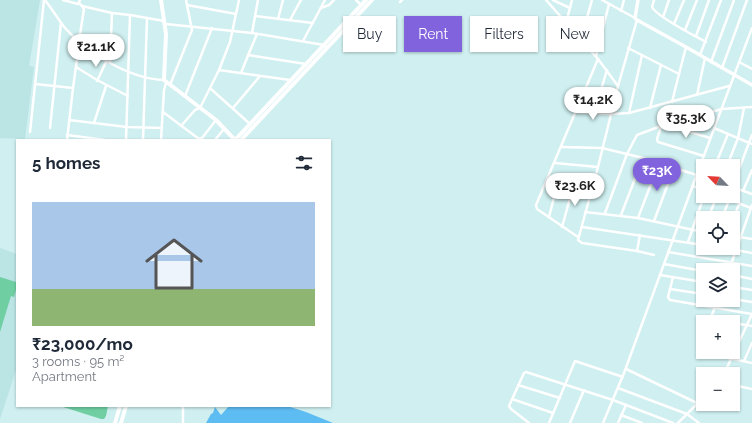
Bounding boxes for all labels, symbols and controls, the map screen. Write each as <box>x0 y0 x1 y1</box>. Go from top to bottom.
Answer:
chip: Buy <box>343 16 396 52</box>
chip: Rent <box>404 16 462 52</box>
chip: Filters <box>470 16 538 52</box>
chip: New <box>546 16 604 52</box>
pin: ₹21.1K <box>63 34 129 68</box>
text: ₹21.1K <box>77 39 115 54</box>
pin: ₹14.2K <box>560 87 626 121</box>
text: ₹14.2K <box>573 92 613 107</box>
pin: ₹35.3K <box>653 105 719 139</box>
text: ₹35.3K <box>666 110 706 125</box>
icon: filters <box>293 152 315 174</box>
text: 5 homes <box>32 153 100 173</box>
pin: ₹23K <box>633 158 681 192</box>
north arrow <box>696 159 740 203</box>
map controls <box>696 159 740 411</box>
text: ₹23K <box>642 163 672 178</box>
pin: ₹23.6K <box>542 173 608 207</box>
text: ₹23.6K <box>554 178 596 193</box>
button: locate <box>696 211 740 255</box>
icon: home <box>138 228 210 300</box>
button: layers <box>696 263 740 307</box>
button: + <box>696 315 740 359</box>
text: ₹23,000/mo <box>32 334 133 354</box>
text: 3 rooms · 95 m² <box>32 354 124 369</box>
button: − <box>696 367 740 411</box>
text: Apartment <box>32 369 96 384</box>

